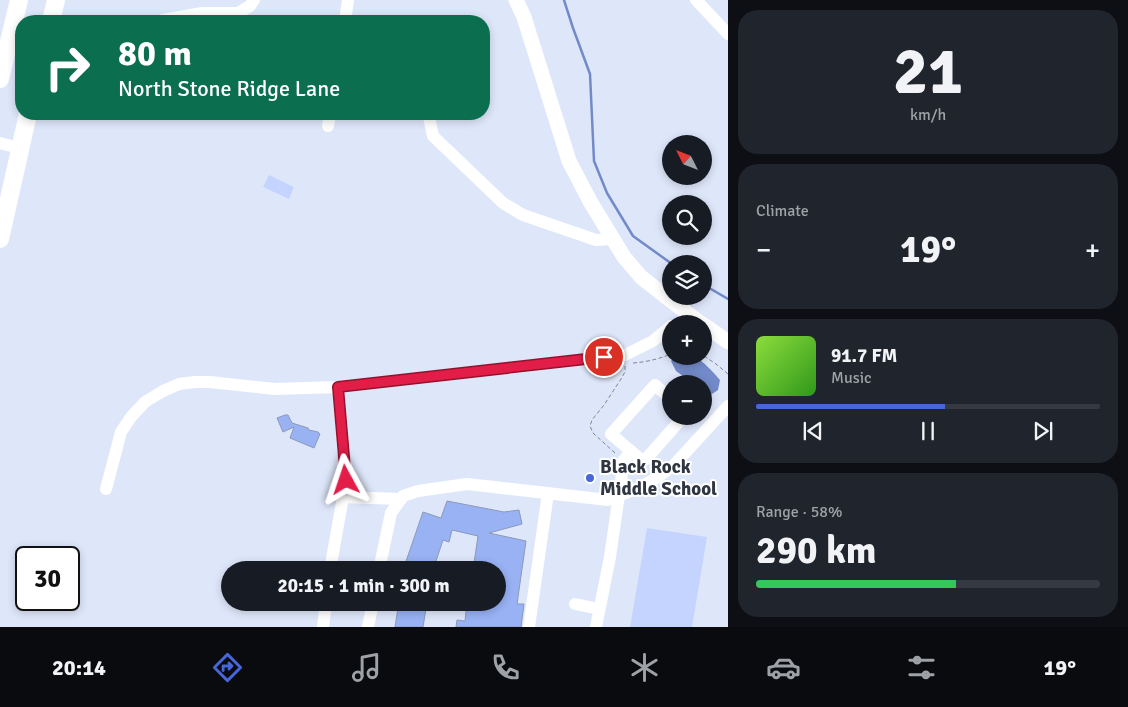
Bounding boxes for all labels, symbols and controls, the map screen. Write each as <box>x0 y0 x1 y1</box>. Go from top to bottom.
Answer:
text: 80 m <box>118 32 192 75</box>
text: 21 <box>893 32 963 112</box>
icon: right <box>35 35 100 100</box>
text: North Stone Ridge Lane <box>118 75 340 102</box>
text: km/h <box>910 105 946 125</box>
north arrow <box>662 135 712 185</box>
map controls <box>662 135 712 425</box>
button: search <box>662 195 712 245</box>
text: Climate <box>756 201 809 221</box>
text: 19° <box>900 226 956 273</box>
text: − <box>756 233 771 267</box>
text: + <box>1085 233 1100 267</box>
button: layers <box>662 255 712 305</box>
button: + <box>662 315 712 365</box>
pin <box>583 336 625 378</box>
icon: arrive <box>590 343 618 371</box>
text: 91.7 FM <box>831 344 897 368</box>
text: Music <box>831 368 872 388</box>
button: − <box>662 375 712 425</box>
icon: previous <box>799 417 827 445</box>
icon: pause <box>914 417 942 445</box>
icon: next <box>1029 417 1057 445</box>
position arrow <box>319 453 371 505</box>
place label: Black Rock Middle School <box>600 455 717 501</box>
marker: Black Rock Middle School <box>584 472 596 484</box>
text: Range · 58% <box>756 502 842 522</box>
text: 290 km <box>756 527 877 574</box>
speed limit sign: 30 <box>15 546 80 611</box>
text: 20:15 · 1 min · 300 m <box>277 574 450 598</box>
icon: directions <box>210 650 245 685</box>
icon: music <box>349 650 384 685</box>
icon: phone <box>488 650 523 685</box>
icon: climate <box>627 650 662 685</box>
icon: car <box>766 650 801 685</box>
icon: filters <box>904 650 939 685</box>
text: 20:14 <box>52 654 106 681</box>
text: 19° <box>1043 654 1076 681</box>

